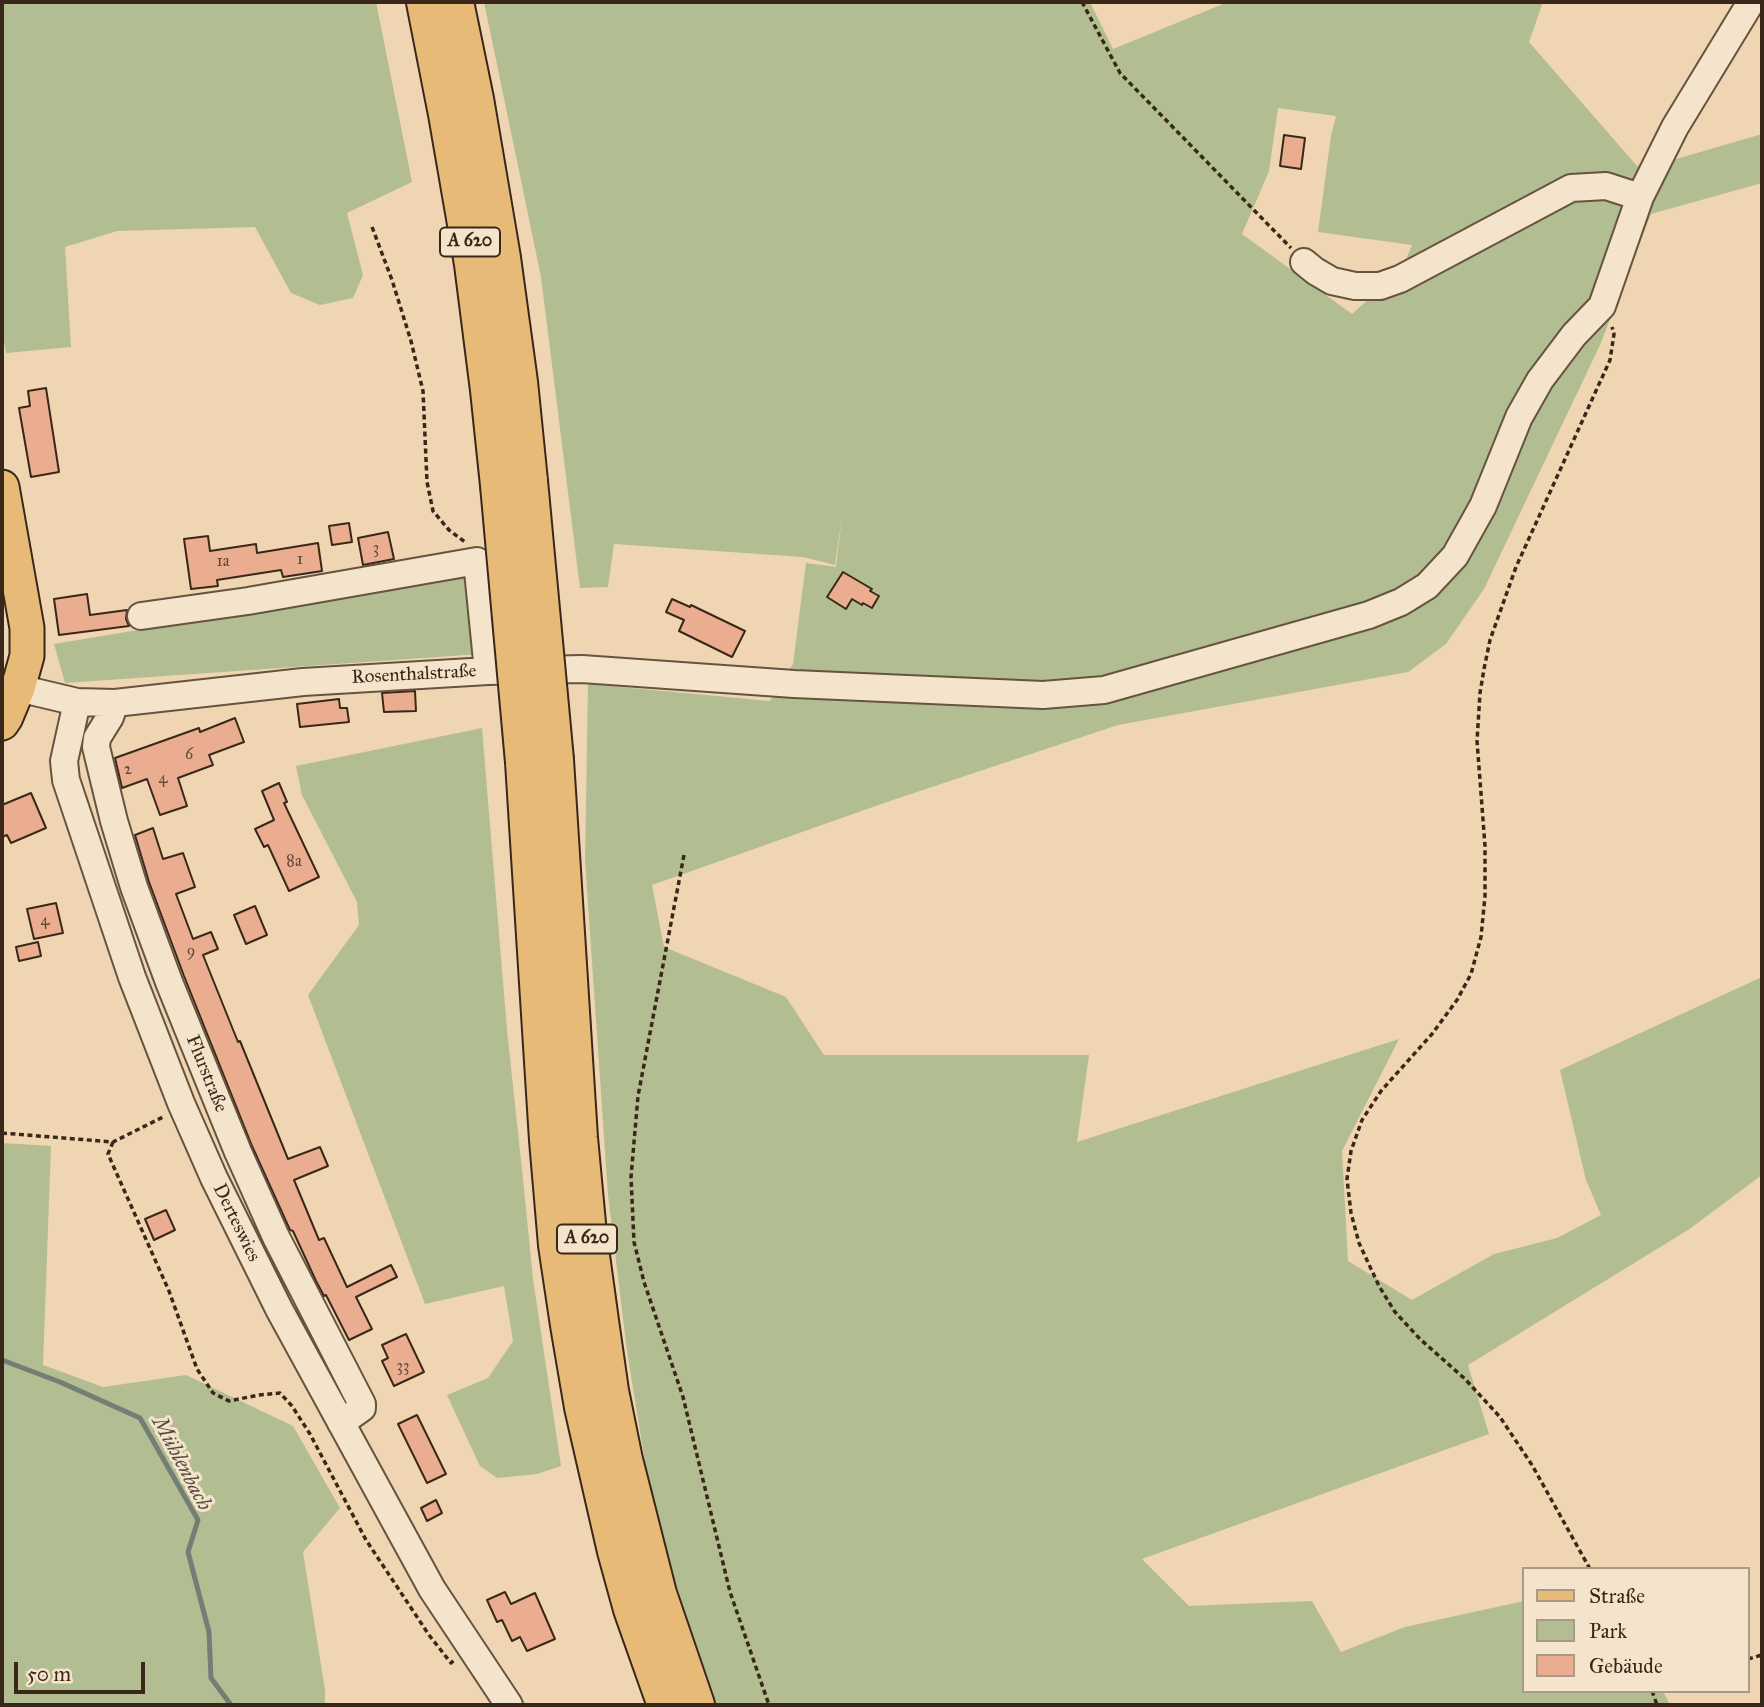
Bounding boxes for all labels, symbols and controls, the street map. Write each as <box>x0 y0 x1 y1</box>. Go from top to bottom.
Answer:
road number: A 620 <box>440 228 500 256</box>
house number: 3 <box>373 539 379 559</box>
house number: 1 <box>297 550 303 570</box>
house number: 1a <box>216 552 230 572</box>
street label: Rosenthalstraße <box>351 660 477 690</box>
house number: 6 <box>185 745 193 765</box>
house number: 2 <box>124 760 132 780</box>
house number: 4 <box>159 769 167 789</box>
house number: 8a <box>286 852 302 872</box>
house number: 4 <box>41 911 49 931</box>
house number: 9 <box>187 942 195 962</box>
street label: Flurstraße <box>180 1032 232 1116</box>
street label: Derteswies <box>207 1180 265 1266</box>
road number: A 620 <box>557 1224 617 1254</box>
house number: 33 <box>397 1357 409 1377</box>
water label: Mühlenbach <box>146 1413 216 1515</box>
legend <box>1522 1567 1750 1693</box>
text: Straße <box>1589 1583 1645 1609</box>
text: Park <box>1589 1618 1627 1644</box>
scale bar <box>18 1648 149 1692</box>
text: Gebäude <box>1589 1653 1663 1679</box>
text: 50 m <box>27 1661 71 1687</box>

